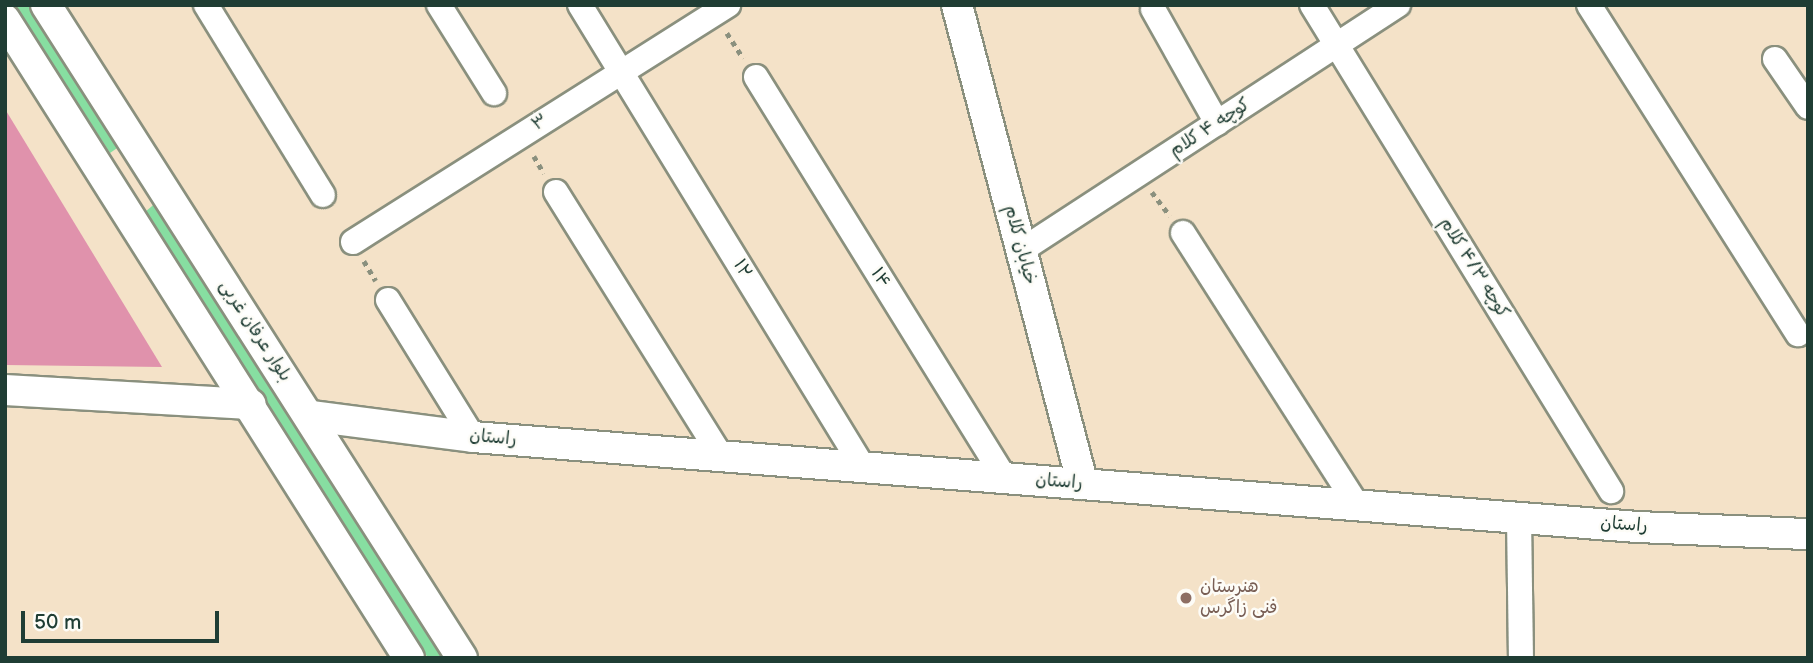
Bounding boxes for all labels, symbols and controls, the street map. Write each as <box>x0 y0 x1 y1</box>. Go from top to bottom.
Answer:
street label: کوچه ۴ کلام <box>1166 94 1254 162</box>
street label: ۳ <box>528 110 552 136</box>
street label: خیابان کلام <box>999 203 1041 287</box>
street label: کوچه ۴/۳ کلام <box>1434 214 1514 322</box>
street label: ۱۲ <box>728 255 756 283</box>
street label: ۱۴ <box>866 264 894 292</box>
street label: بلوار عرفان غربی <box>214 276 296 386</box>
street label: راستان <box>469 425 517 451</box>
street label: راستان <box>1035 470 1083 494</box>
street label: راستان <box>1600 513 1648 537</box>
place label: هنرستان فنی زاگرس <box>1200 577 1277 620</box>
marker: هنرستان فنی زاگرس <box>1178 590 1194 606</box>
scale bar <box>24 596 222 640</box>
text: 50 m <box>34 610 81 635</box>

